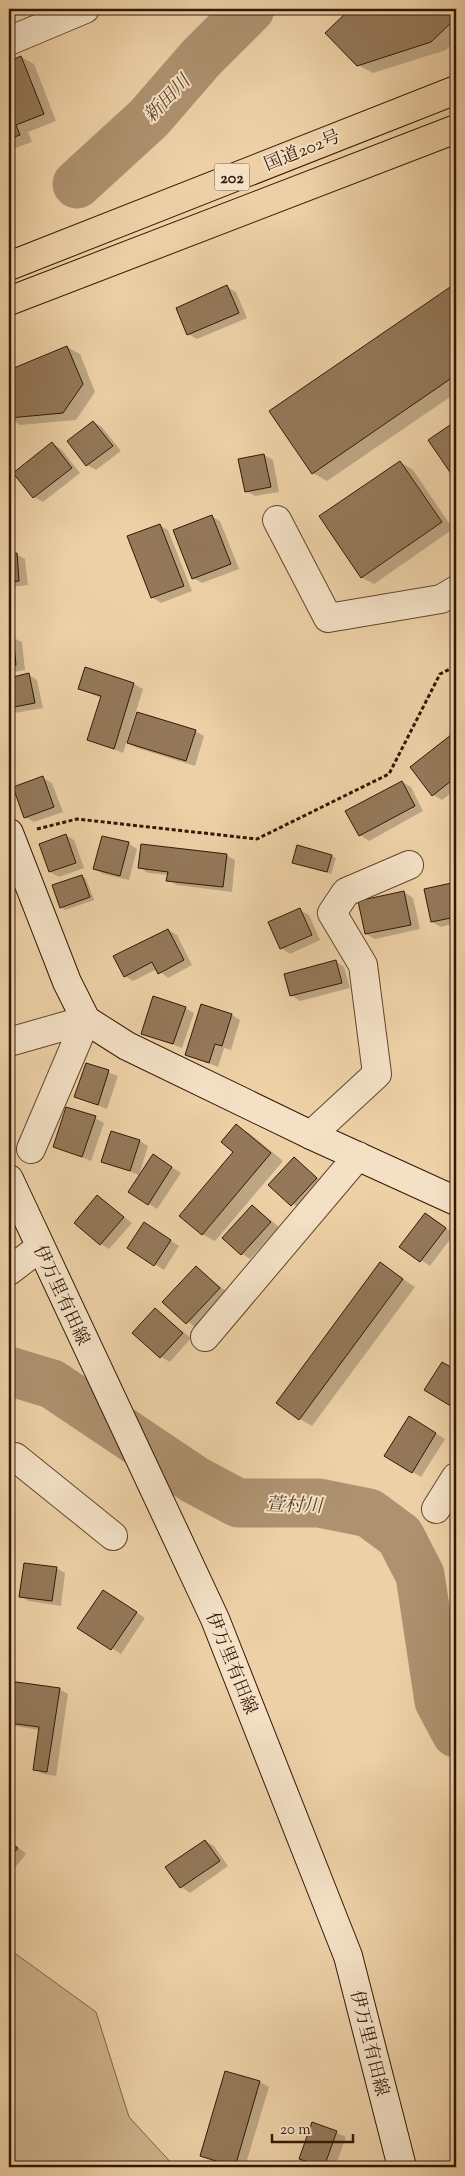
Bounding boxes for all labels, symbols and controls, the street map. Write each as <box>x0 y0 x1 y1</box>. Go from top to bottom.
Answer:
water label: 新田川 <box>138 68 199 130</box>
street label: 国道202号 <box>261 125 345 179</box>
road number: 202 <box>214 163 250 190</box>
street label: 伊万里有田線 <box>26 1241 95 1350</box>
water label: 萱村川 <box>265 1492 325 1521</box>
street label: 伊万里有田線 <box>198 1609 262 1719</box>
street label: 伊万里有田線 <box>342 1988 394 2099</box>
scale bar <box>272 2111 354 2143</box>
text: 20 m <box>280 2120 311 2141</box>

